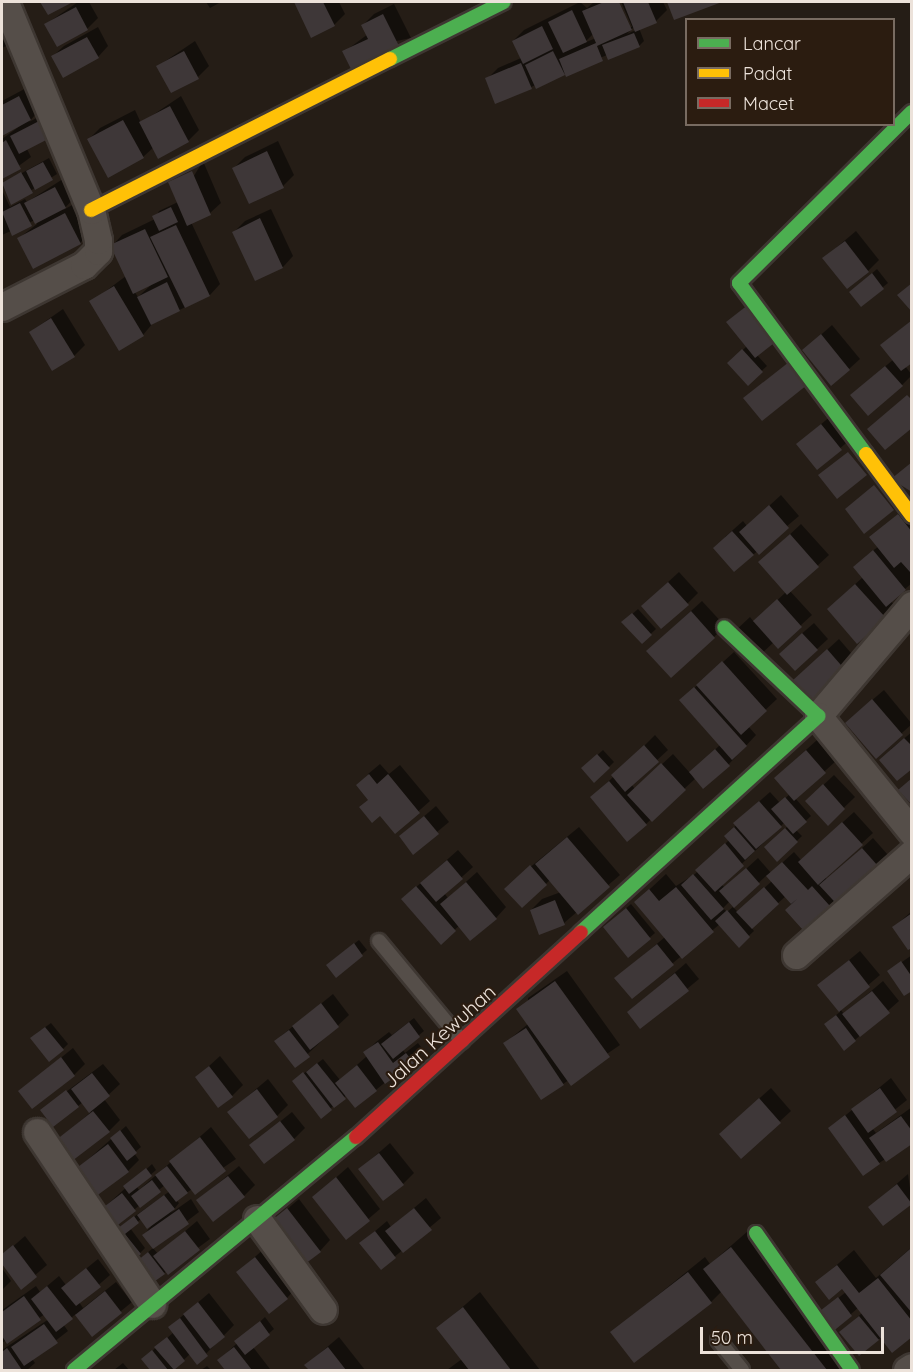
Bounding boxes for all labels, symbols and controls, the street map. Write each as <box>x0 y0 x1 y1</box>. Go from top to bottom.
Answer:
legend <box>685 18 895 126</box>
text: Lancar <box>743 32 801 55</box>
text: Padat <box>743 62 792 85</box>
text: Macet <box>743 92 794 115</box>
street label: Jalan Kewuhan <box>378 979 500 1093</box>
scale bar <box>703 1315 888 1353</box>
text: 50 m <box>711 1326 753 1349</box>

